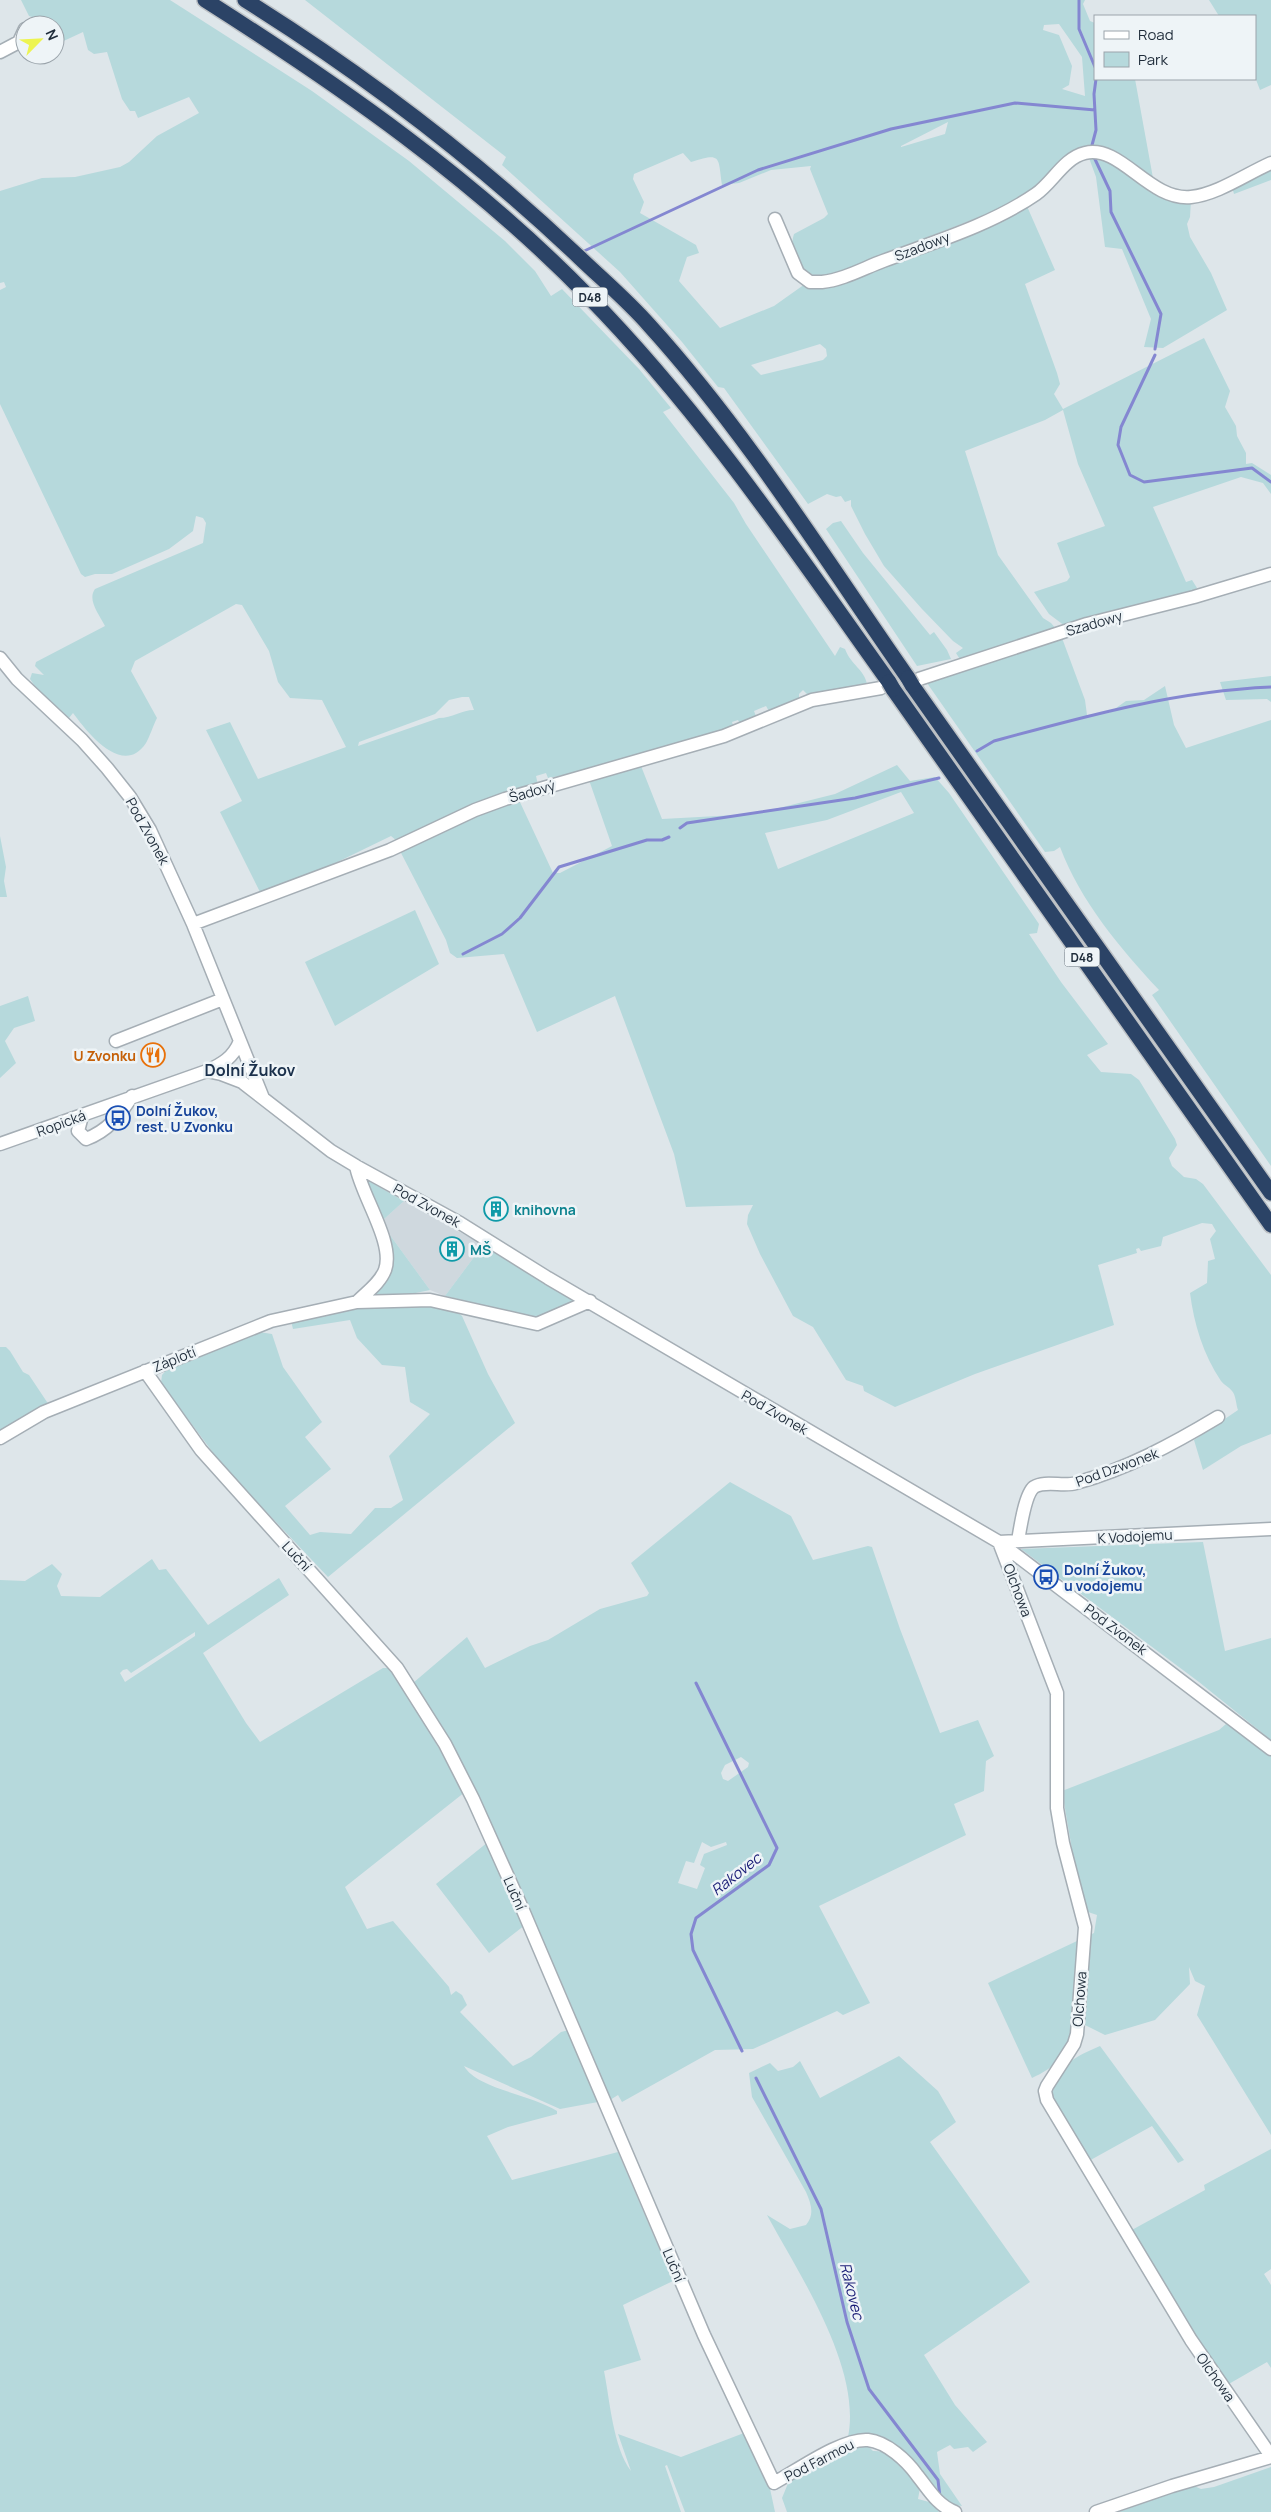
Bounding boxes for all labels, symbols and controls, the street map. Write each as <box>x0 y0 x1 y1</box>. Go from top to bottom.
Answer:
north arrow <box>15 15 65 65</box>
legend <box>1094 15 1256 80</box>
text: Road <box>1138 24 1174 45</box>
text: N <box>42 26 63 43</box>
text: Park <box>1138 49 1168 70</box>
street label: Szadowy <box>892 227 953 265</box>
road number: D48 <box>572 288 608 306</box>
street label: Szadowy <box>1064 606 1125 640</box>
street label: Šadový <box>507 775 558 807</box>
street label: Pod Zvonek <box>122 794 175 869</box>
road number: D48 <box>1064 948 1100 966</box>
restaurant icon: U Zvonku <box>140 1042 166 1068</box>
place label: U Zvonku <box>74 1046 136 1065</box>
district label: Dolní Žukov <box>205 1059 296 1081</box>
place label: Dolní Žukov, rest. U Zvonku <box>136 1101 233 1136</box>
street label: Ropická <box>34 1105 88 1141</box>
bus stop icon: Dolní Žukov, rest. U Zvonku <box>105 1105 131 1131</box>
street label: Pod Zvonek <box>390 1179 465 1232</box>
building icon: knihovna <box>483 1196 509 1222</box>
place label: knihovna <box>514 1200 576 1219</box>
building icon: MŠ <box>439 1236 465 1262</box>
place label: MŠ <box>470 1240 491 1259</box>
street label: Záplotí <box>150 1342 198 1376</box>
street label: Pod Zvonek <box>738 1385 813 1439</box>
street label: Pod Dzwonek <box>1073 1443 1162 1491</box>
street label: K Vodojemu <box>1097 1525 1173 1547</box>
street label: Luční <box>278 1537 316 1575</box>
place label: Dolní Žukov, u vodojemu <box>1064 1560 1147 1595</box>
street label: Olchowa <box>999 1561 1037 1619</box>
bus stop icon: Dolní Žukov, u vodojemu <box>1033 1564 1059 1590</box>
street label: Pod Zvonek <box>1081 1599 1152 1660</box>
water label: Rakovec <box>707 1847 767 1900</box>
street label: Luční <box>499 1873 531 1913</box>
street label: Olchowa <box>1068 1971 1090 2027</box>
street label: Luční <box>658 2245 690 2285</box>
water label: Rakovec <box>835 2260 870 2323</box>
street label: Olchowa <box>1192 2349 1240 2405</box>
street label: Pod Farmou <box>781 2434 857 2486</box>

